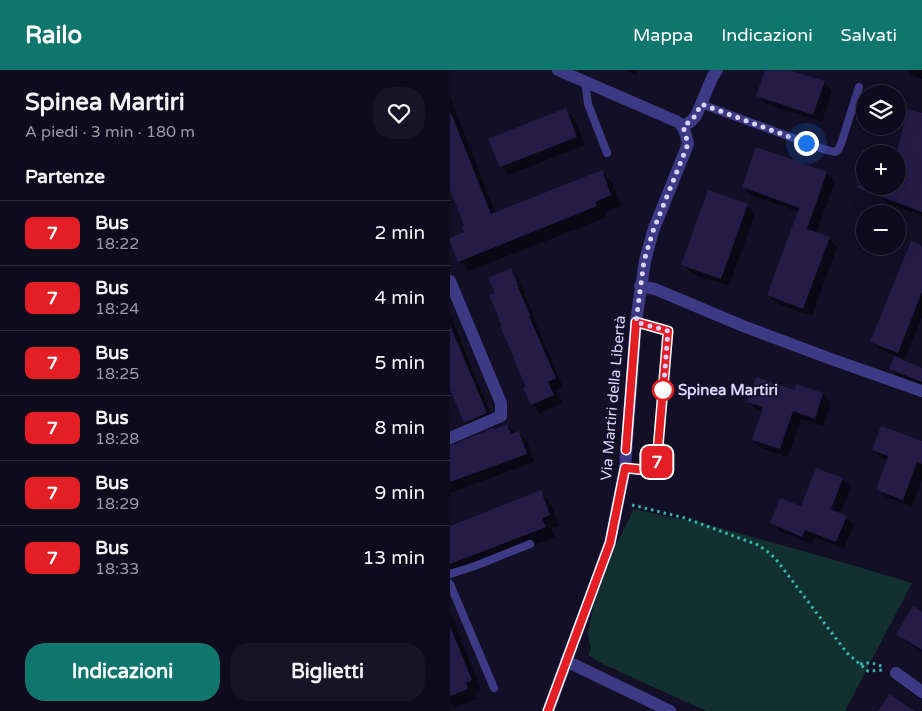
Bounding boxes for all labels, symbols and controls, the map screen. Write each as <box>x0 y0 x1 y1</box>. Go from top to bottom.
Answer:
text: Railo <box>25 21 82 50</box>
text: Mappa <box>633 24 693 46</box>
text: Indicazioni <box>721 24 813 46</box>
text: Salvati <box>841 24 897 46</box>
map controls <box>856 85 906 255</box>
button: layers <box>856 85 906 135</box>
button: heart <box>373 87 425 139</box>
text: Spinea Martiri <box>25 88 185 117</box>
text: A piedi · 3 min · 180 m <box>25 122 195 142</box>
your location <box>794 131 819 156</box>
button: + <box>856 145 906 195</box>
text: Partenze <box>25 166 105 188</box>
button: − <box>856 205 906 255</box>
text: Bus <box>95 212 129 234</box>
text: 7 <box>47 222 58 244</box>
text: 2 min <box>374 222 425 244</box>
text: 18:22 <box>95 234 139 254</box>
text: Bus <box>95 277 129 299</box>
text: 7 <box>47 287 58 309</box>
text: 4 min <box>374 287 425 309</box>
text: 18:24 <box>95 299 139 319</box>
street label: Via Martiri della Libertà <box>597 315 629 481</box>
text: Bus <box>95 342 129 364</box>
text: 7 <box>47 352 58 374</box>
text: 5 min <box>374 352 425 374</box>
text: 18:25 <box>95 364 139 384</box>
marker: Spinea Martiri <box>652 379 674 401</box>
place label: Spinea Martiri <box>678 381 778 400</box>
text: Bus <box>95 407 129 429</box>
text: 7 <box>47 417 58 439</box>
text: 8 min <box>374 417 425 439</box>
text: 18:28 <box>95 429 139 449</box>
line badge: 7 <box>641 446 673 478</box>
text: 7 <box>651 451 663 473</box>
text: Bus <box>95 472 129 494</box>
text: 7 <box>47 482 58 504</box>
text: 9 min <box>374 482 425 504</box>
text: 18:29 <box>95 494 139 514</box>
text: Bus <box>95 537 129 559</box>
text: 7 <box>47 547 58 569</box>
text: 13 min <box>362 547 425 569</box>
text: 18:33 <box>95 559 139 579</box>
button: Indicazioni <box>25 643 220 701</box>
button: Biglietti <box>230 643 425 701</box>

